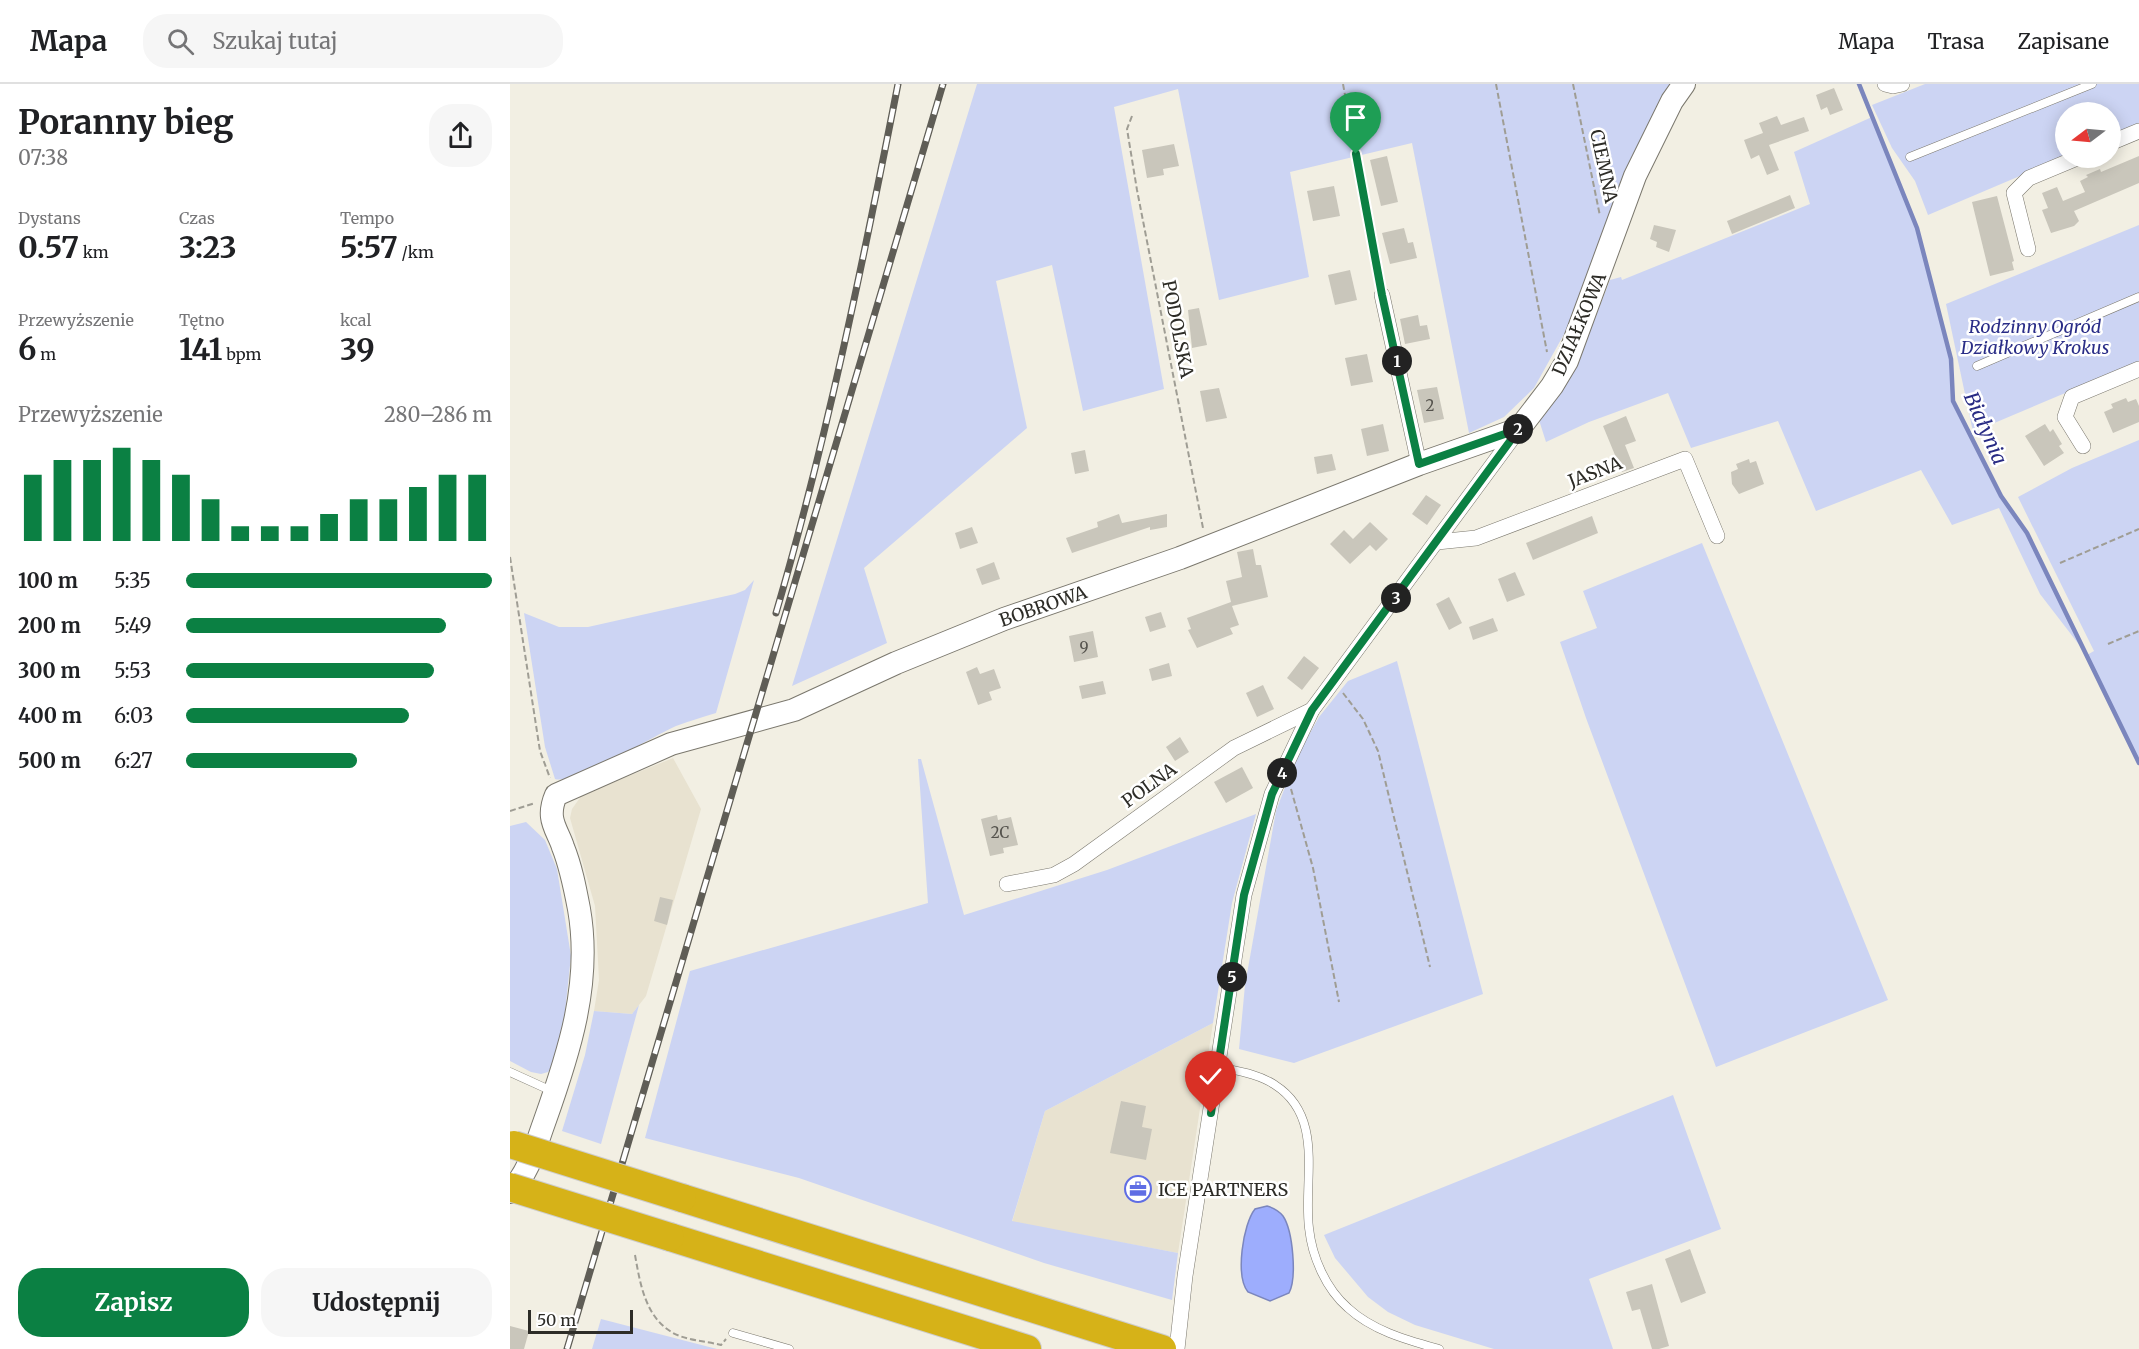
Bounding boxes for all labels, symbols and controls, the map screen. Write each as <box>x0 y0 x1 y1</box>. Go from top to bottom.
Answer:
search box <box>143 14 563 68</box>
text: Mapa <box>30 23 107 59</box>
icon: search <box>164 25 197 58</box>
text: Szukaj tutaj <box>212 27 338 55</box>
text: Mapa <box>1838 28 1895 55</box>
text: Trasa <box>1928 28 1985 55</box>
text: Zapisane <box>2018 28 2109 55</box>
pin <box>1330 92 1381 154</box>
icon: arrive <box>1339 101 1372 134</box>
text: Poranny bieg <box>18 102 234 143</box>
north arrow <box>2055 102 2121 168</box>
map controls <box>2055 102 2121 168</box>
button: share <box>429 104 492 167</box>
street label: CIEMNA <box>1585 127 1623 205</box>
text: 07:38 <box>18 145 68 170</box>
text: Dystans <box>18 208 81 228</box>
text: Czas <box>179 208 215 228</box>
text: Tempo <box>340 208 394 228</box>
text: 0.57 <box>18 228 79 266</box>
text: 3:23 <box>179 228 237 266</box>
text: 5:57 <box>340 228 398 266</box>
text: km <box>79 242 109 262</box>
text: /km <box>398 242 434 262</box>
street label: DZIAŁKOWA <box>1547 269 1611 379</box>
street label: PODOLSKA <box>1157 278 1199 380</box>
text: Przewyższenie <box>18 310 134 330</box>
text: Tętno <box>179 310 224 330</box>
text: kcal <box>340 310 371 330</box>
park label: Rodzinny Ogród Działkowy Krokus <box>1960 315 2109 359</box>
text: 6 <box>18 330 36 368</box>
text: 141 <box>179 330 222 368</box>
text: 39 <box>340 330 375 368</box>
text: m <box>36 344 56 364</box>
text: bpm <box>222 344 262 364</box>
pin: 1 <box>1382 346 1412 376</box>
text: 1 <box>1393 351 1401 371</box>
water label: Białynia <box>1959 388 2013 468</box>
house number: 2 <box>1426 396 1435 415</box>
text: Przewyższenie <box>18 402 163 427</box>
text: 280–286 m <box>384 402 492 427</box>
pin: 2 <box>1503 414 1533 444</box>
text: 2 <box>1513 419 1523 439</box>
street label: JASNA <box>1564 451 1625 493</box>
text: 100 m <box>18 568 78 593</box>
text: 5:35 <box>114 568 151 593</box>
street label: BOBROWA <box>996 580 1090 632</box>
pin: 3 <box>1381 583 1411 613</box>
text: 3 <box>1391 588 1401 608</box>
text: 200 m <box>18 613 81 638</box>
text: 5:49 <box>114 613 152 638</box>
house number: 9 <box>1079 638 1089 657</box>
text: 300 m <box>18 658 81 683</box>
text: 5:53 <box>114 658 151 683</box>
text: 400 m <box>18 703 82 728</box>
text: 6:03 <box>114 703 154 728</box>
text: 500 m <box>18 748 81 773</box>
text: 6:27 <box>114 748 153 773</box>
street label: POLNA <box>1117 757 1181 813</box>
pin: 4 <box>1267 758 1297 788</box>
text: 4 <box>1277 763 1287 783</box>
house number: 2C <box>991 823 1009 842</box>
pin: 5 <box>1217 962 1247 992</box>
text: 5 <box>1227 967 1237 987</box>
pin <box>1185 1051 1236 1113</box>
icon: check <box>1194 1060 1227 1093</box>
office icon: ICE PARTNERS <box>1123 1174 1153 1204</box>
place label: ICE PARTNERS <box>1158 1178 1288 1201</box>
button: Zapisz <box>18 1268 249 1337</box>
button: Udostępnij <box>261 1268 492 1337</box>
scale bar <box>528 1307 633 1334</box>
text: 50 m <box>537 1310 576 1330</box>

